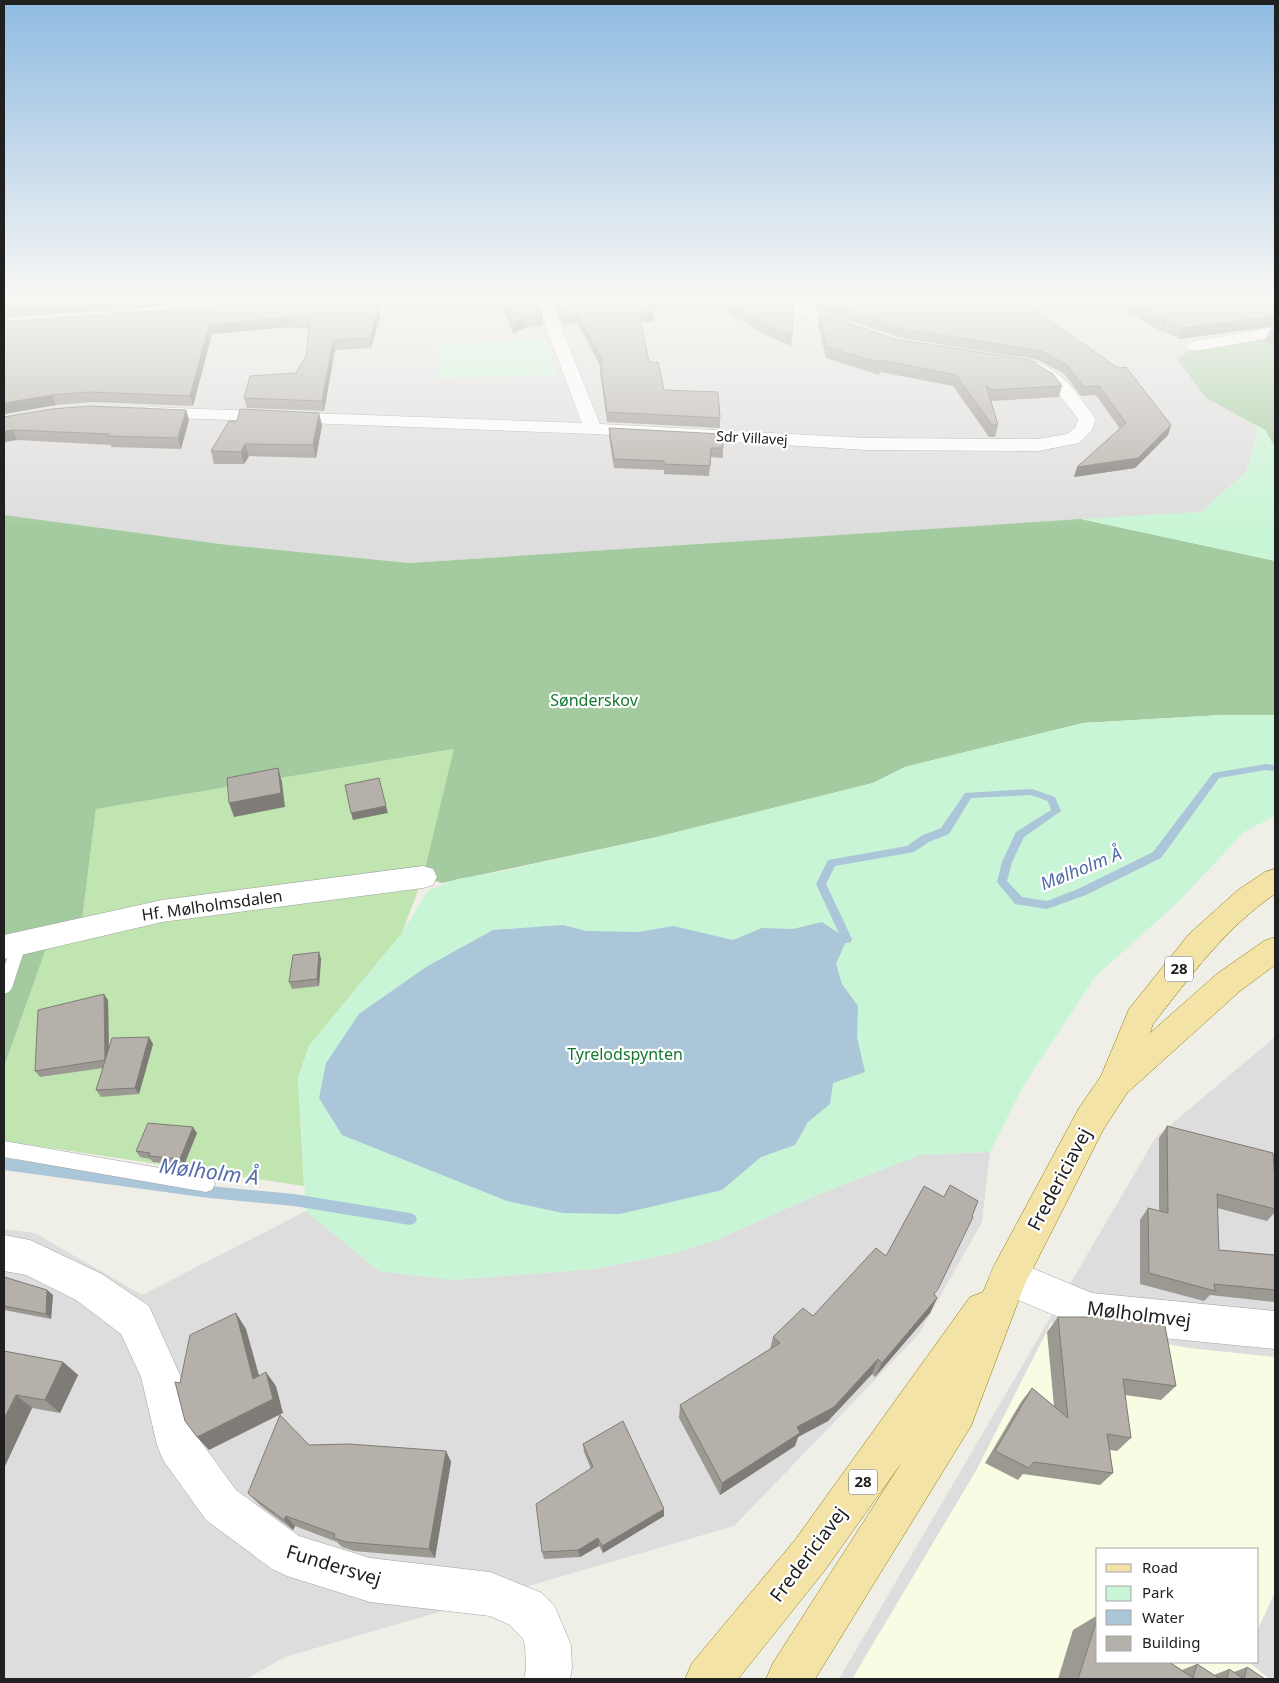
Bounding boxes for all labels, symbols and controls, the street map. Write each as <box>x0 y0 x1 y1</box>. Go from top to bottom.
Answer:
street label: Sdr Villavej <box>716 426 788 449</box>
park label: Sønderskov <box>550 689 639 711</box>
water label: Mølholm Å <box>1036 841 1125 895</box>
street label: Hf. Mølholmsdalen <box>140 884 284 926</box>
road number: 28 <box>1165 956 1193 982</box>
park label: Tyrelodspynten <box>567 1043 683 1065</box>
street label: Fredericiavej <box>1021 1123 1097 1235</box>
water label: Mølholm Å <box>158 1151 260 1191</box>
street label: Mølholmvej <box>1085 1295 1193 1333</box>
road number: 28 <box>849 1470 877 1494</box>
street label: Fredericiavej <box>764 1501 852 1607</box>
street label: Fundersvej <box>283 1538 385 1592</box>
legend <box>1096 1548 1259 1663</box>
text: Road <box>1142 1557 1178 1577</box>
text: Park <box>1142 1582 1174 1602</box>
text: Water <box>1142 1607 1184 1627</box>
text: Building <box>1142 1632 1200 1652</box>

